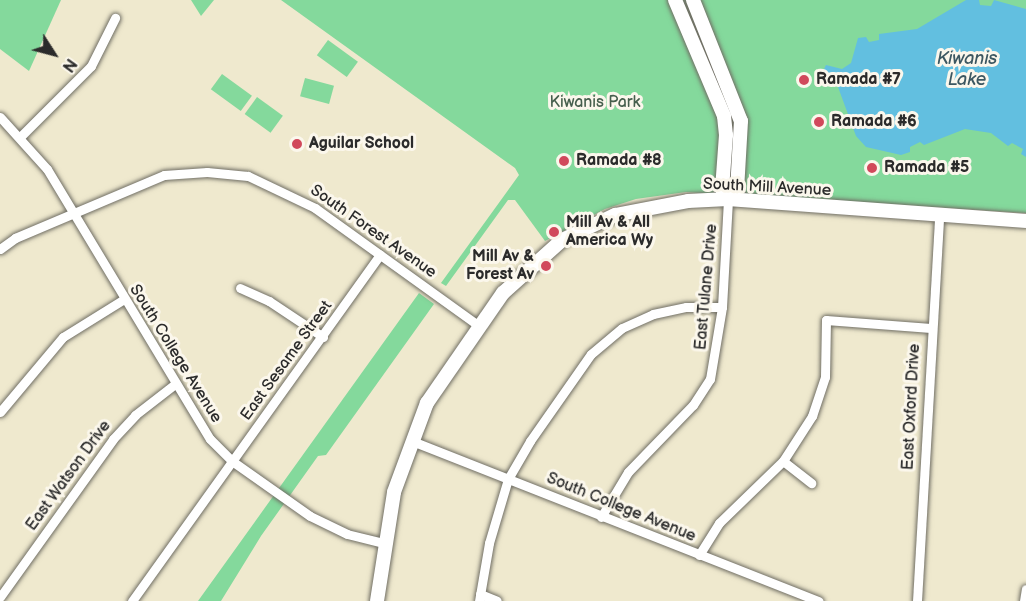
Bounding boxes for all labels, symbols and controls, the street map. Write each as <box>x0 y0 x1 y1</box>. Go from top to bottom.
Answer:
north arrow <box>24 24 84 84</box>
water label: Kiwanis Lake <box>937 49 997 92</box>
text: N <box>58 54 80 75</box>
place label: Ramada #7 <box>816 70 901 90</box>
marker: Ramada #7 <box>797 73 811 87</box>
park label: Kiwanis Park <box>550 93 640 113</box>
place label: Ramada #6 <box>831 112 917 132</box>
marker: Ramada #6 <box>812 115 826 129</box>
place label: Aguilar School <box>309 134 414 154</box>
marker: Aguilar School <box>290 137 304 151</box>
place label: Ramada #8 <box>576 151 662 171</box>
marker: Ramada #8 <box>557 154 571 168</box>
place label: Ramada #5 <box>884 158 969 178</box>
marker: Ramada #5 <box>865 161 879 175</box>
street label: South Mill Avenue <box>702 175 832 201</box>
street label: South Forest Avenue <box>306 181 440 283</box>
place label: Mill Av & All America Wy <box>566 213 653 251</box>
street label: East Tulane Drive <box>692 223 722 351</box>
marker: Mill Av & All America Wy <box>547 225 561 239</box>
place label: Mill Av & Forest Av <box>466 247 534 285</box>
marker: Mill Av & Forest Av <box>539 259 553 273</box>
street label: South College Avenue <box>125 281 225 427</box>
street label: East Sesame Street <box>237 297 337 425</box>
street label: East Oxford Drive <box>899 343 925 471</box>
street label: East Watson Drive <box>22 417 116 535</box>
street label: South College Avenue <box>544 469 698 547</box>

